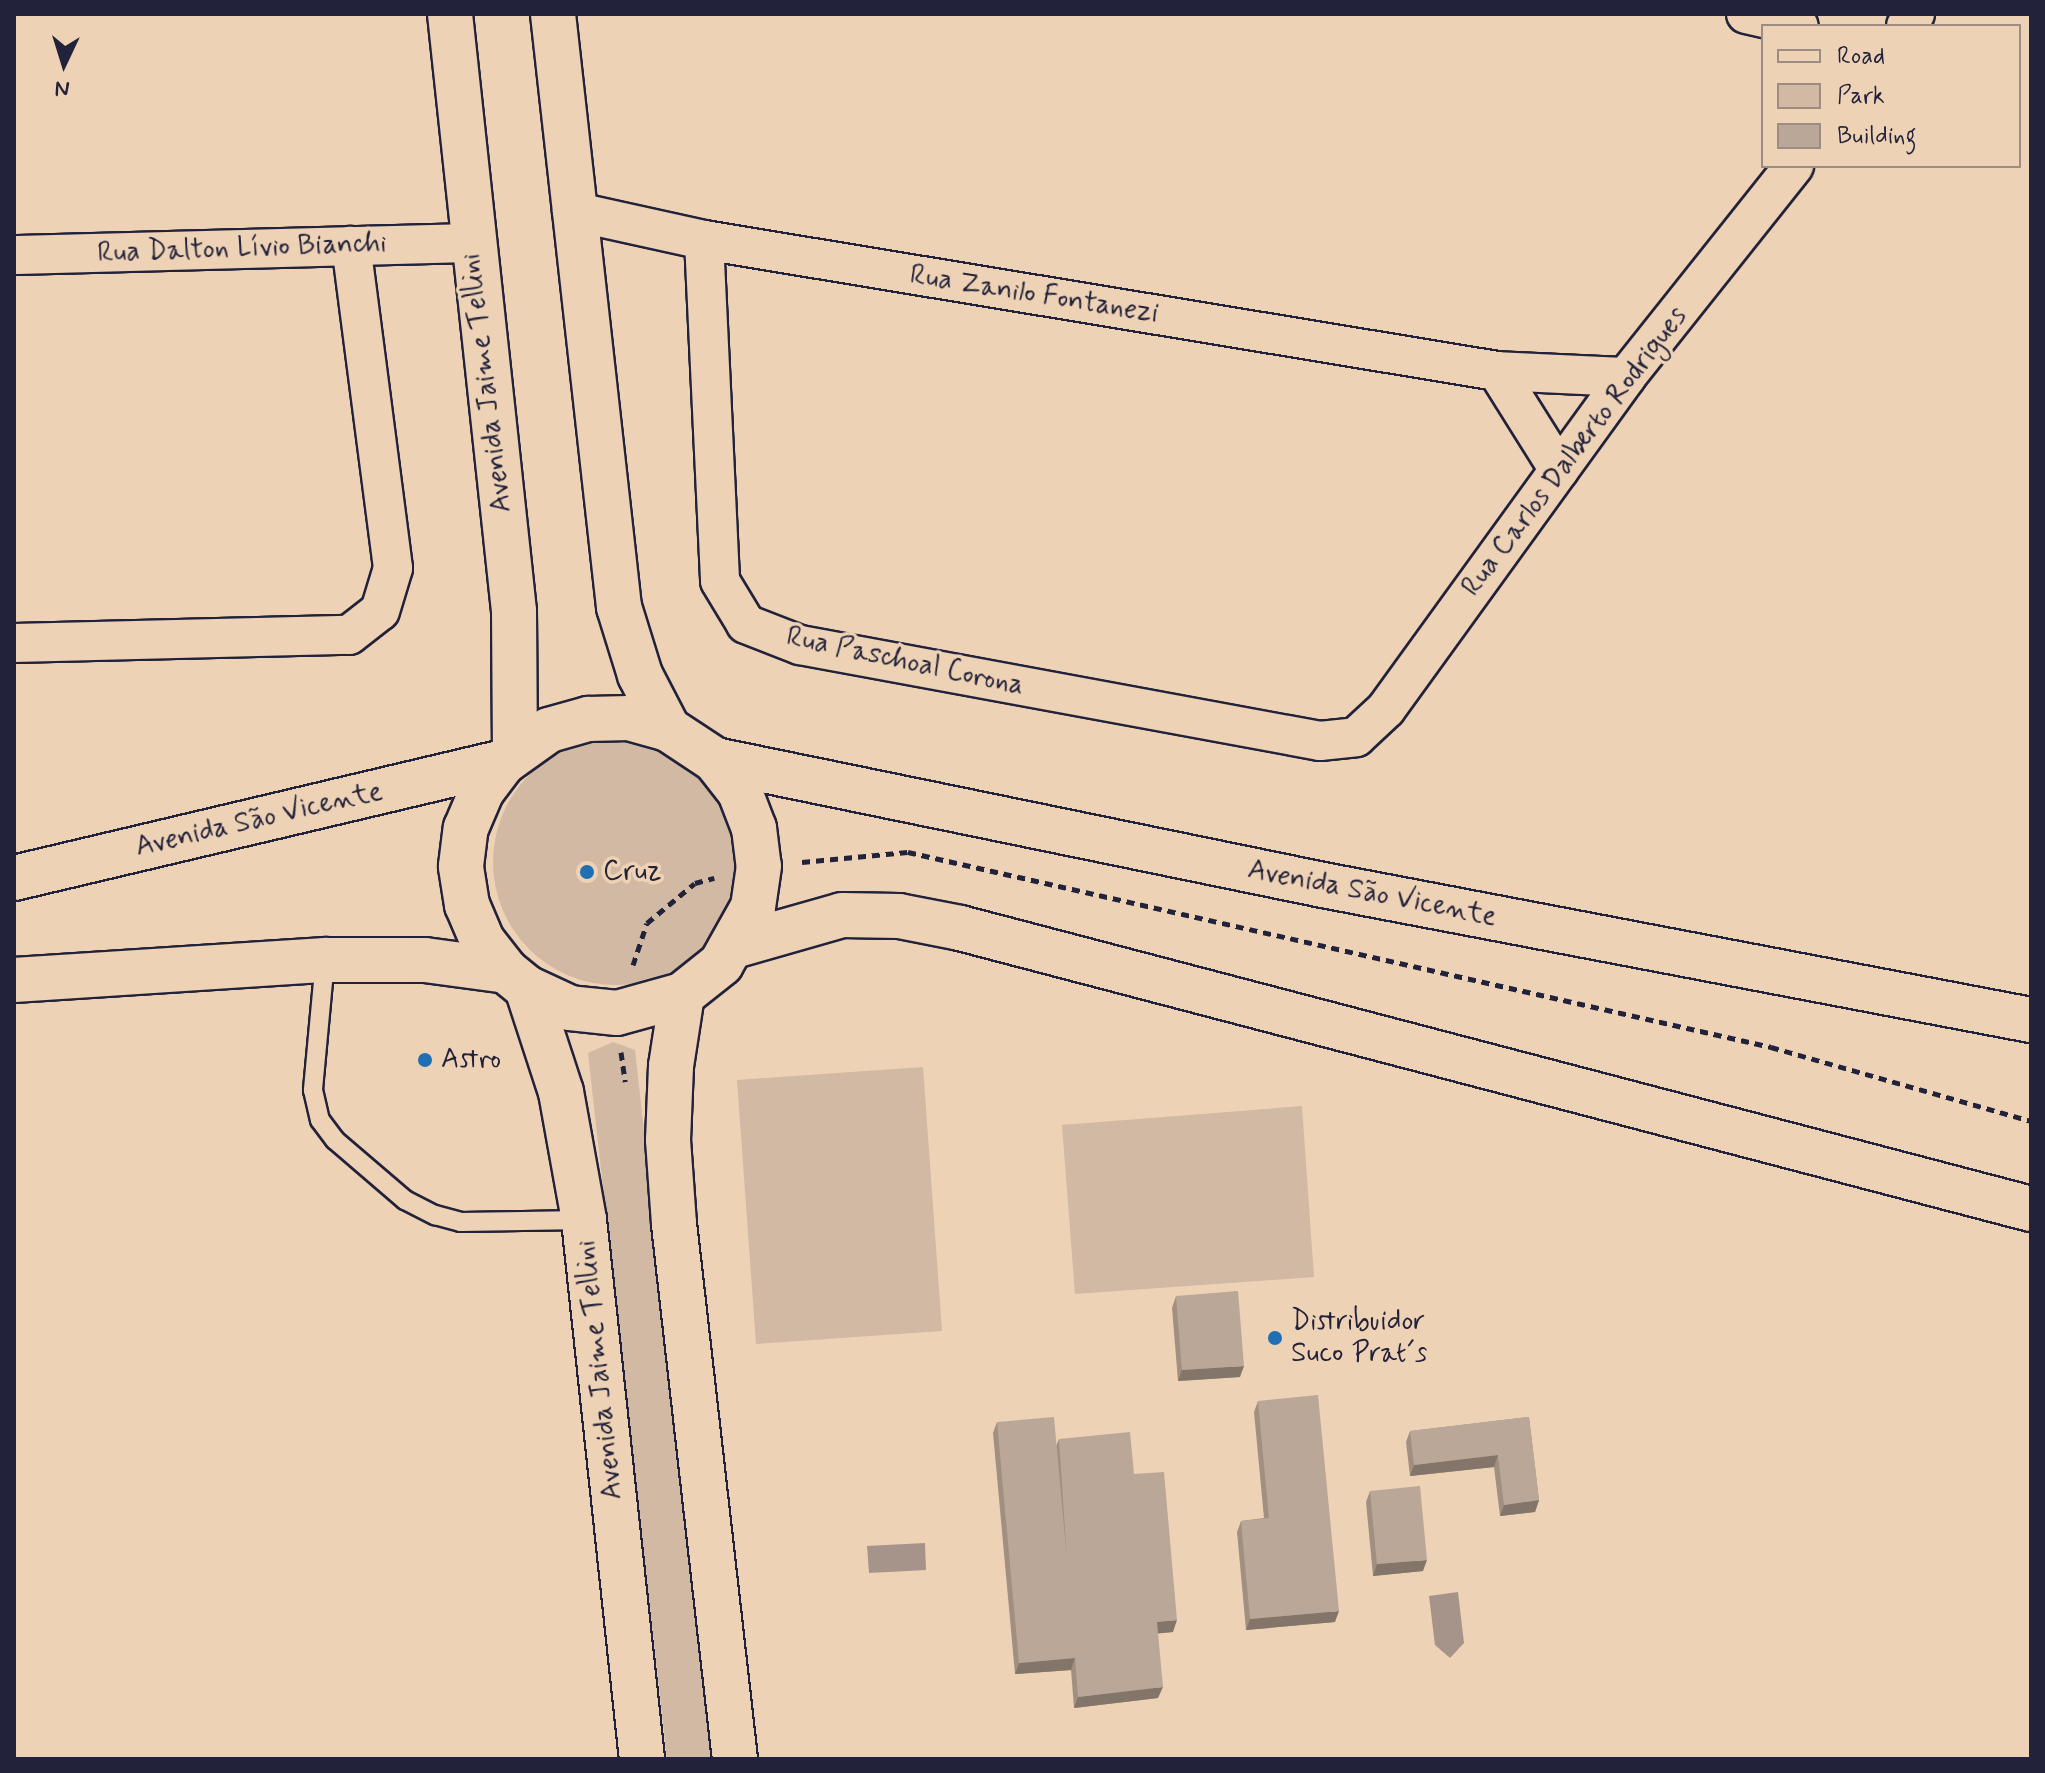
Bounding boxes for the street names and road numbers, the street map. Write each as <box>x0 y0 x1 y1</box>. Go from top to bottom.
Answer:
street label: Rua Dalton Lívio Bianchi <box>99 227 385 271</box>
street label: Avenida Jaime Tellini <box>455 255 519 511</box>
street label: Rua Zanilo Fontanezi <box>908 259 1160 331</box>
street label: Rua Carlos Dalberto Rodrigues <box>1454 299 1696 605</box>
street label: Rua Paschoal Corona <box>783 620 1027 704</box>
street label: Avenida São Vicente <box>133 775 385 865</box>
street label: Avenida São Vicente <box>1246 854 1498 934</box>
street label: Avenida Jaime Tellini <box>570 1242 630 1498</box>

